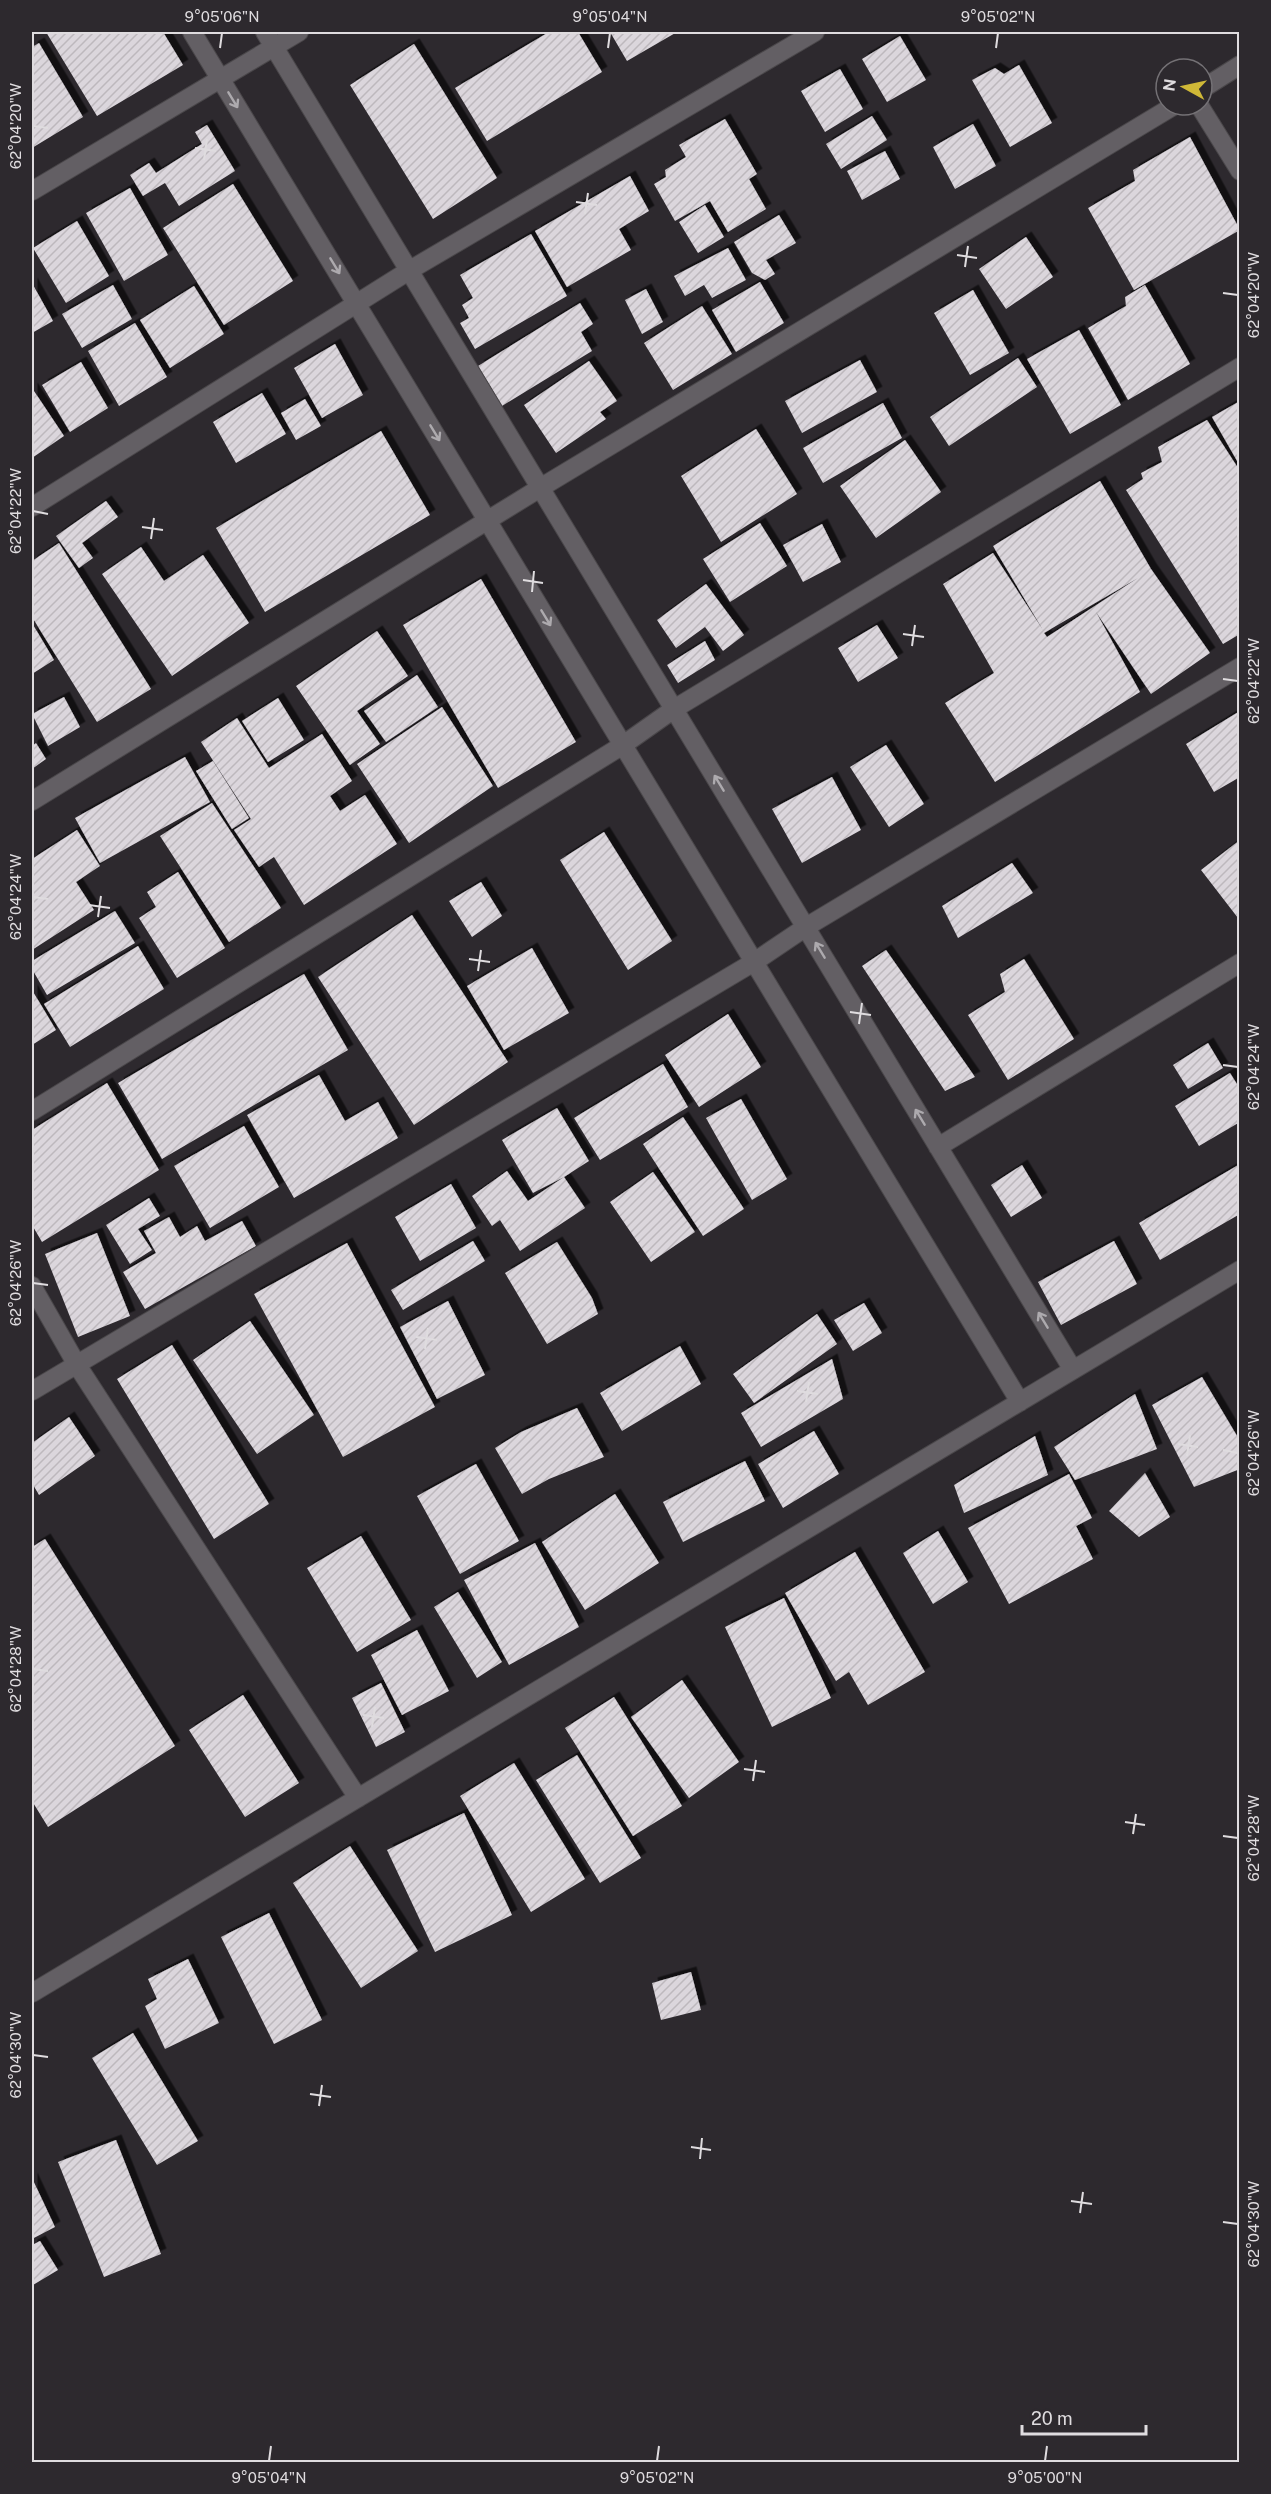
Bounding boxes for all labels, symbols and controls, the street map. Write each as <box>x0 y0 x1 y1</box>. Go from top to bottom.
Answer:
text: 9°05'06"N <box>185 8 259 25</box>
text: 9°05'04"N <box>572 8 648 25</box>
text: 9°05'02"N <box>961 8 1035 25</box>
north arrow <box>1154 57 1214 117</box>
text: N <box>1159 77 1180 93</box>
text: 62°04'20"W <box>7 83 24 169</box>
one-way arrow <box>228 91 240 108</box>
text: 62°04'20"W <box>1245 252 1262 338</box>
one-way arrow <box>329 257 341 274</box>
one-way arrow <box>429 424 441 441</box>
text: 62°04'22"W <box>7 468 24 554</box>
one-way arrow <box>541 609 553 626</box>
text: 62°04'22"W <box>1245 638 1262 724</box>
one-way arrow <box>713 775 725 792</box>
text: 62°04'24"W <box>7 854 24 940</box>
one-way arrow <box>813 942 825 959</box>
text: 62°04'24"W <box>1245 1024 1262 1110</box>
one-way arrow <box>914 1109 926 1126</box>
text: 62°04'26"W <box>7 1240 24 1326</box>
one-way arrow <box>1036 1312 1048 1329</box>
text: 62°04'26"W <box>1245 1410 1262 1496</box>
text: 62°04'28"W <box>7 1626 24 1712</box>
text: 62°04'28"W <box>1245 1795 1262 1881</box>
text: 62°04'30"W <box>7 2012 24 2098</box>
text: 62°04'30"W <box>1245 2181 1262 2267</box>
scale bar <box>1022 2398 1146 2436</box>
text: 20 m <box>1031 2408 1073 2429</box>
text: 9°05'04"N <box>231 2469 307 2486</box>
text: 9°05'02"N <box>620 2469 694 2486</box>
text: 9°05'00"N <box>1008 2469 1082 2486</box>

